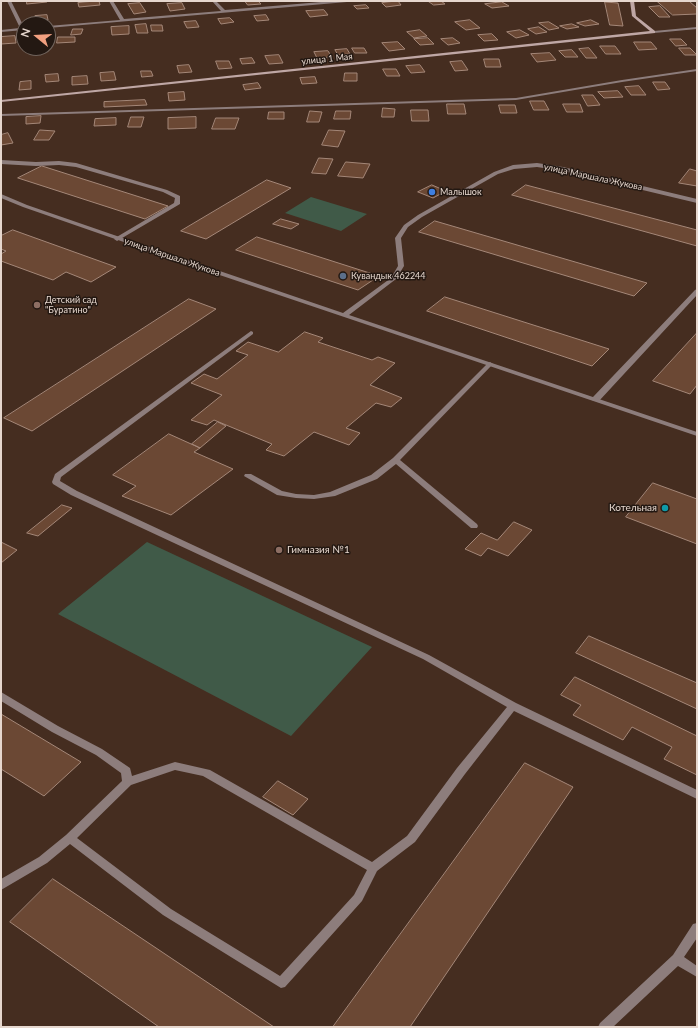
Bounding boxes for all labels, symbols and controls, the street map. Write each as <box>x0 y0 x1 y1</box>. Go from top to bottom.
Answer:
north arrow <box>16 16 56 56</box>
text: N <box>18 26 33 38</box>
street label: улица 1 Мая <box>301 51 353 67</box>
street label: улица Маршала Жукова <box>543 161 643 193</box>
marker: Малышок <box>427 187 437 197</box>
place label: Малышок <box>440 187 482 197</box>
street label: улица Маршала Жукова <box>123 236 221 278</box>
marker: Кувандык 462244 <box>338 271 348 281</box>
place label: Кувандык 462244 <box>351 271 426 281</box>
place label: Детский сад "Буратино" <box>45 295 97 316</box>
marker: Детский сад "Буратино" <box>32 300 42 310</box>
place label: Котельная <box>609 502 657 514</box>
marker: Котельная <box>660 503 670 513</box>
place label: Гимназия №1 <box>287 544 350 556</box>
marker: Гимназия №1 <box>274 545 284 555</box>

